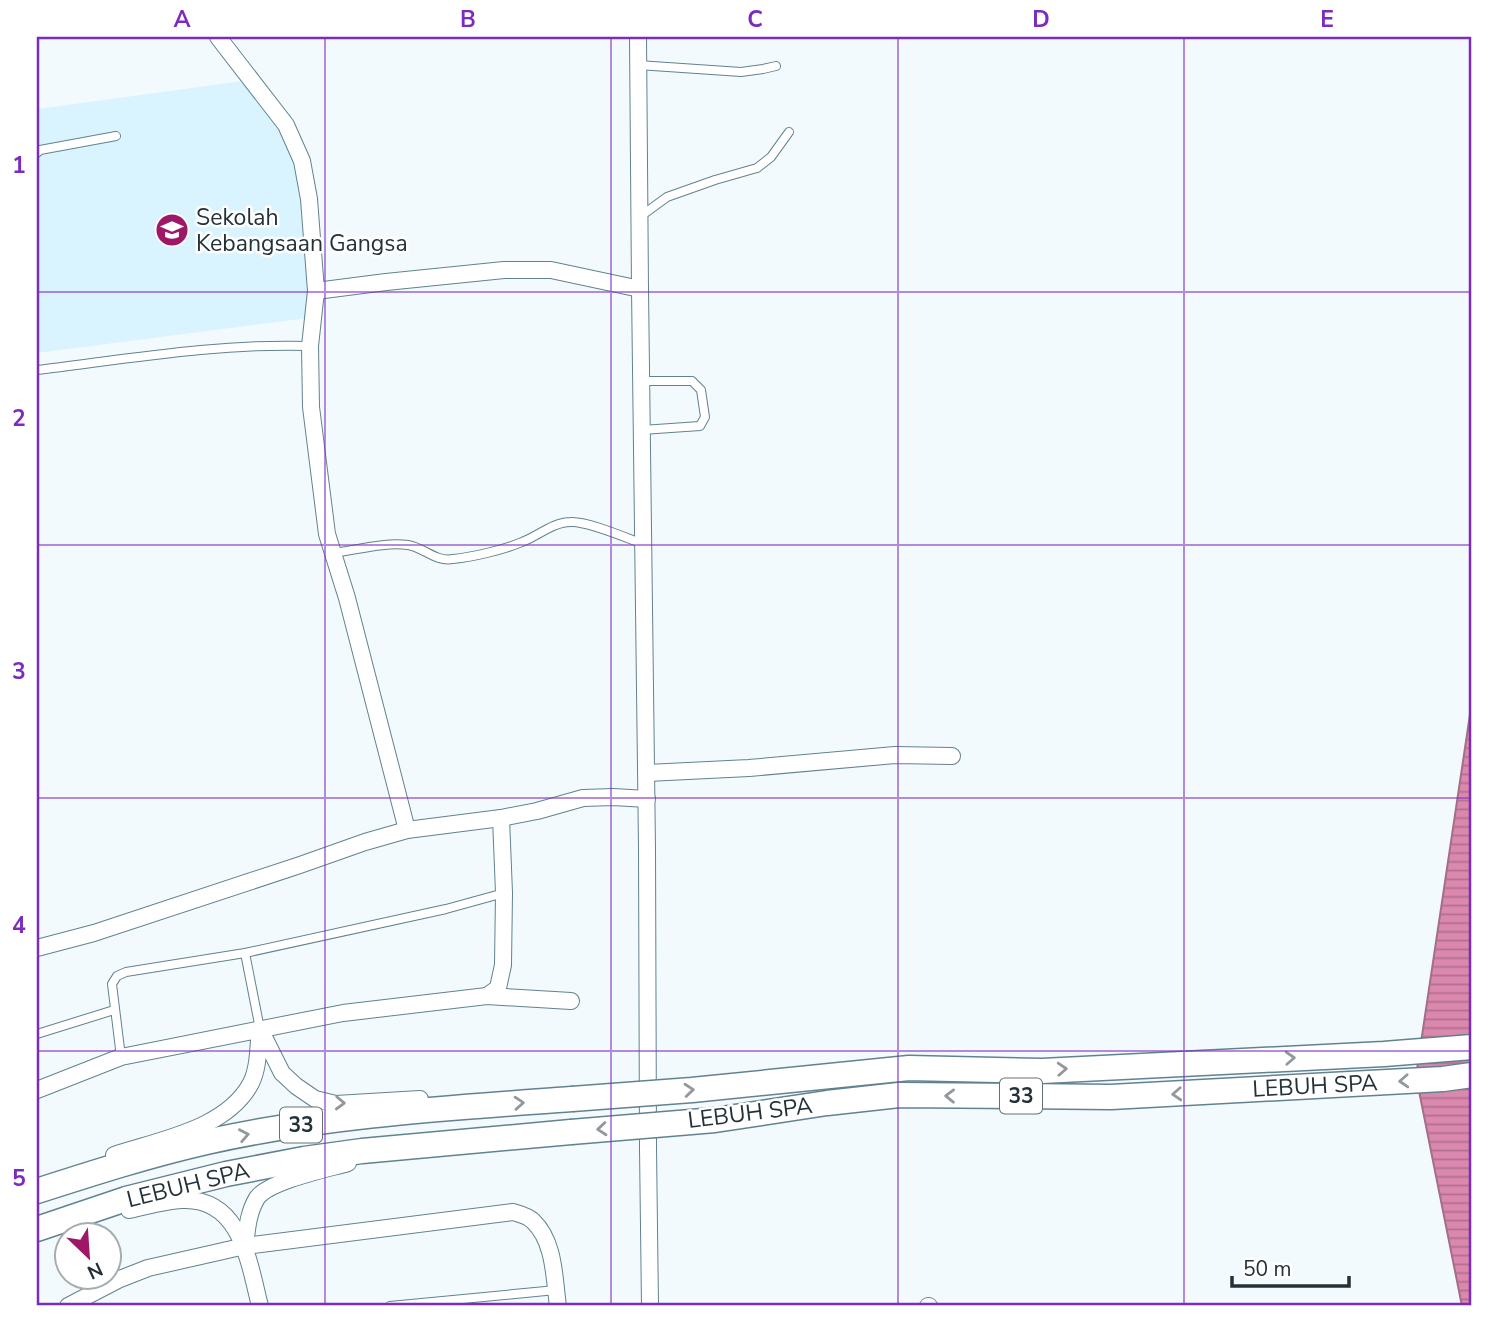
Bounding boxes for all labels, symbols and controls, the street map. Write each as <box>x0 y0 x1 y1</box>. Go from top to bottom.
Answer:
text: A <box>173 4 191 35</box>
text: B <box>460 4 476 35</box>
text: C <box>747 4 763 35</box>
text: D <box>1032 4 1050 35</box>
text: E <box>1320 4 1334 35</box>
text: 1 <box>12 150 26 181</box>
place label: Sekolah Kebangsaan Gangsa <box>196 202 408 259</box>
school or university icon: Sekolah Kebangsaan Gangsa <box>153 211 191 249</box>
text: 2 <box>12 403 26 434</box>
text: 3 <box>12 656 26 687</box>
text: 4 <box>12 910 26 941</box>
one-way arrow <box>1284 1051 1295 1066</box>
one-way arrow <box>1057 1062 1068 1077</box>
street label: LEBUH SPA <box>1252 1067 1379 1105</box>
one-way arrow <box>1399 1073 1410 1088</box>
road number: 33 <box>1000 1078 1042 1114</box>
one-way arrow <box>684 1083 695 1098</box>
one-way arrow <box>1171 1086 1182 1101</box>
one-way arrow <box>944 1088 955 1103</box>
street label: LEBUH SPA <box>686 1090 814 1136</box>
one-way arrow <box>335 1095 346 1110</box>
one-way arrow <box>513 1096 524 1111</box>
road number: 33 <box>280 1108 322 1142</box>
one-way arrow <box>596 1122 608 1137</box>
one-way arrow <box>238 1128 250 1143</box>
street label: LEBUH SPA <box>123 1155 253 1215</box>
text: 5 <box>12 1163 26 1194</box>
north arrow <box>52 1220 122 1290</box>
scale bar <box>1232 1245 1350 1289</box>
text: 50 m <box>1243 1255 1292 1283</box>
text: N <box>83 1256 107 1285</box>

